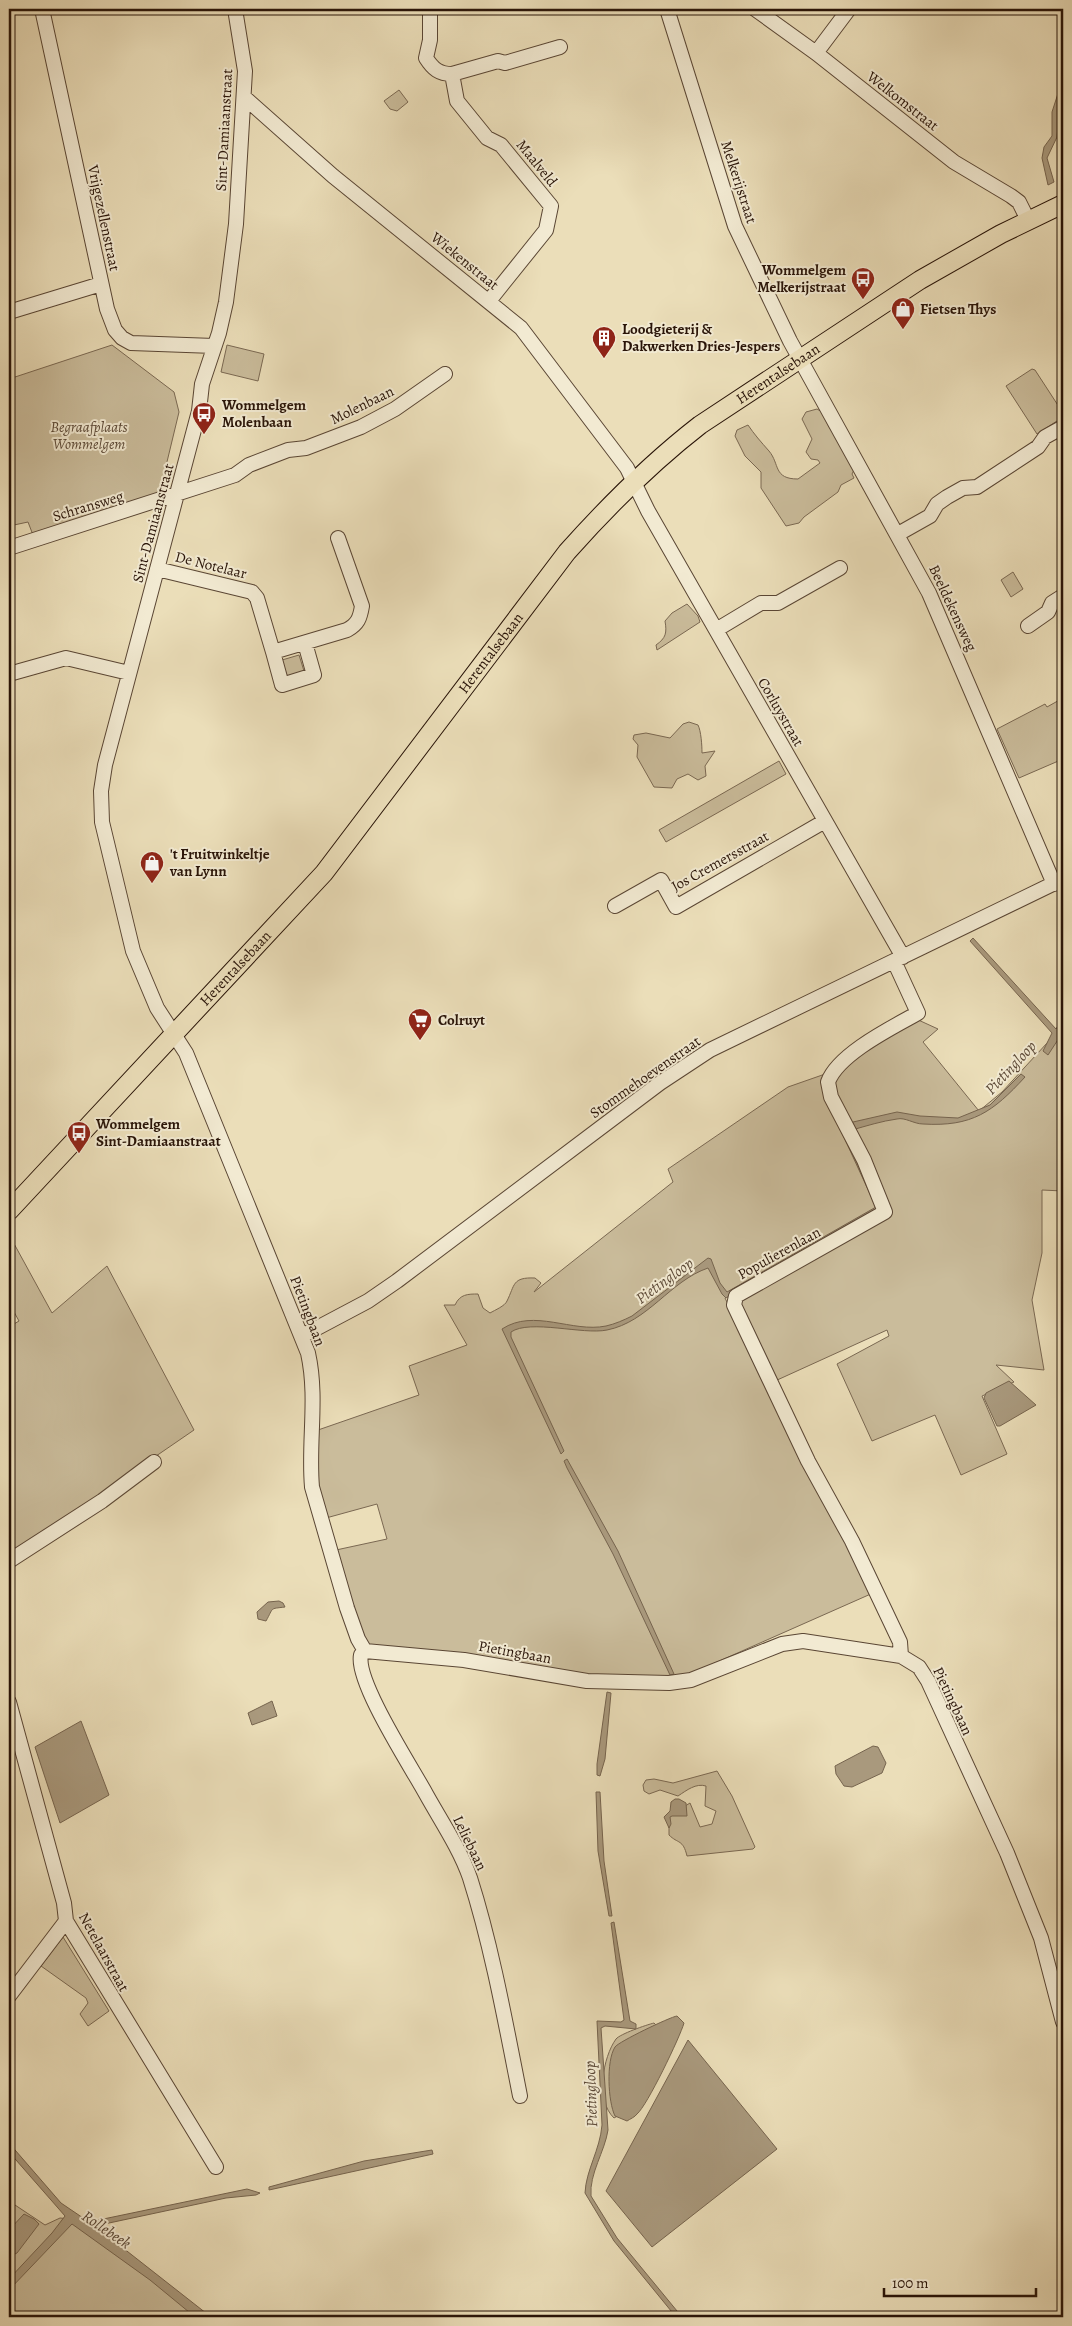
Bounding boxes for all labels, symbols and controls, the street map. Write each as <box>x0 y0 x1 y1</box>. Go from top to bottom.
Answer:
street label: Welkomstraat <box>862 66 943 135</box>
street label: Sint-Damiaanstraat <box>211 68 237 192</box>
street label: Maalveld <box>512 135 563 191</box>
street label: Melkerijstraat <box>716 138 762 226</box>
street label: Vrijgezellenstraat <box>83 162 125 273</box>
street label: Wiekenstraat <box>426 227 503 295</box>
place label: Wommelgem Melkerijstraat <box>757 260 846 297</box>
bus stop icon: Wommelgem Melkerijstraat <box>850 266 876 300</box>
shop icon: Fietsen Thys <box>890 296 916 330</box>
place label: Fietsen Thys <box>920 299 996 319</box>
place label: Loodgieterij & Dakwerken Dries-Jespers <box>622 319 780 356</box>
building icon: Loodgieterij & Dakwerken Dries-Jespers <box>591 325 617 359</box>
street label: Herentalsebaan <box>732 339 824 409</box>
street label: Molenbaan <box>327 381 397 429</box>
place label: Wommelgem Molenbaan <box>221 395 307 432</box>
bus stop icon: Wommelgem Molenbaan <box>191 401 217 435</box>
park label: Begraafplaats Wommelgem <box>51 417 127 454</box>
street label: Sint-Damiaanstraat <box>128 461 179 585</box>
street label: Schransweg <box>50 486 126 526</box>
street label: De Notelaar <box>173 546 249 584</box>
street label: Beeldekensweg <box>924 562 982 655</box>
street label: Herentalsebaan <box>453 608 528 698</box>
street label: Corluystraat <box>753 674 809 750</box>
street label: Jos Cremersstraat <box>668 826 772 896</box>
place label: 't Fruitwinkeltje van Lynn <box>169 844 270 881</box>
shop icon: 't Fruitwinkeltje van Lynn <box>139 850 165 884</box>
street label: Herentalsebaan <box>195 926 276 1010</box>
supermarket icon: Colruyt <box>407 1007 433 1041</box>
place label: Colruyt <box>438 1010 485 1030</box>
street label: Stommehoevenstraat <box>586 1031 704 1123</box>
water label: Pietingloop <box>980 1036 1041 1100</box>
place label: Wommelgem Sint-Damiaanstraat <box>95 1114 221 1151</box>
bus stop icon: Wommelgem Sint-Damiaanstraat <box>66 1120 92 1154</box>
street label: Populierenlaan <box>734 1222 824 1284</box>
water label: Pietingloop <box>631 1252 698 1309</box>
street label: Pietingbaan <box>285 1273 331 1349</box>
street label: Pietingbaan <box>477 1636 553 1668</box>
street label: Pietingbaan <box>928 1663 978 1739</box>
street label: Leliebaan <box>448 1812 492 1874</box>
street label: Netelaarstraat <box>74 1909 134 1995</box>
water label: Pietingloop <box>579 2060 603 2128</box>
water label: Rollebeek <box>77 2205 135 2254</box>
scale bar <box>884 2266 1037 2298</box>
text: 100 m <box>892 2273 929 2293</box>

